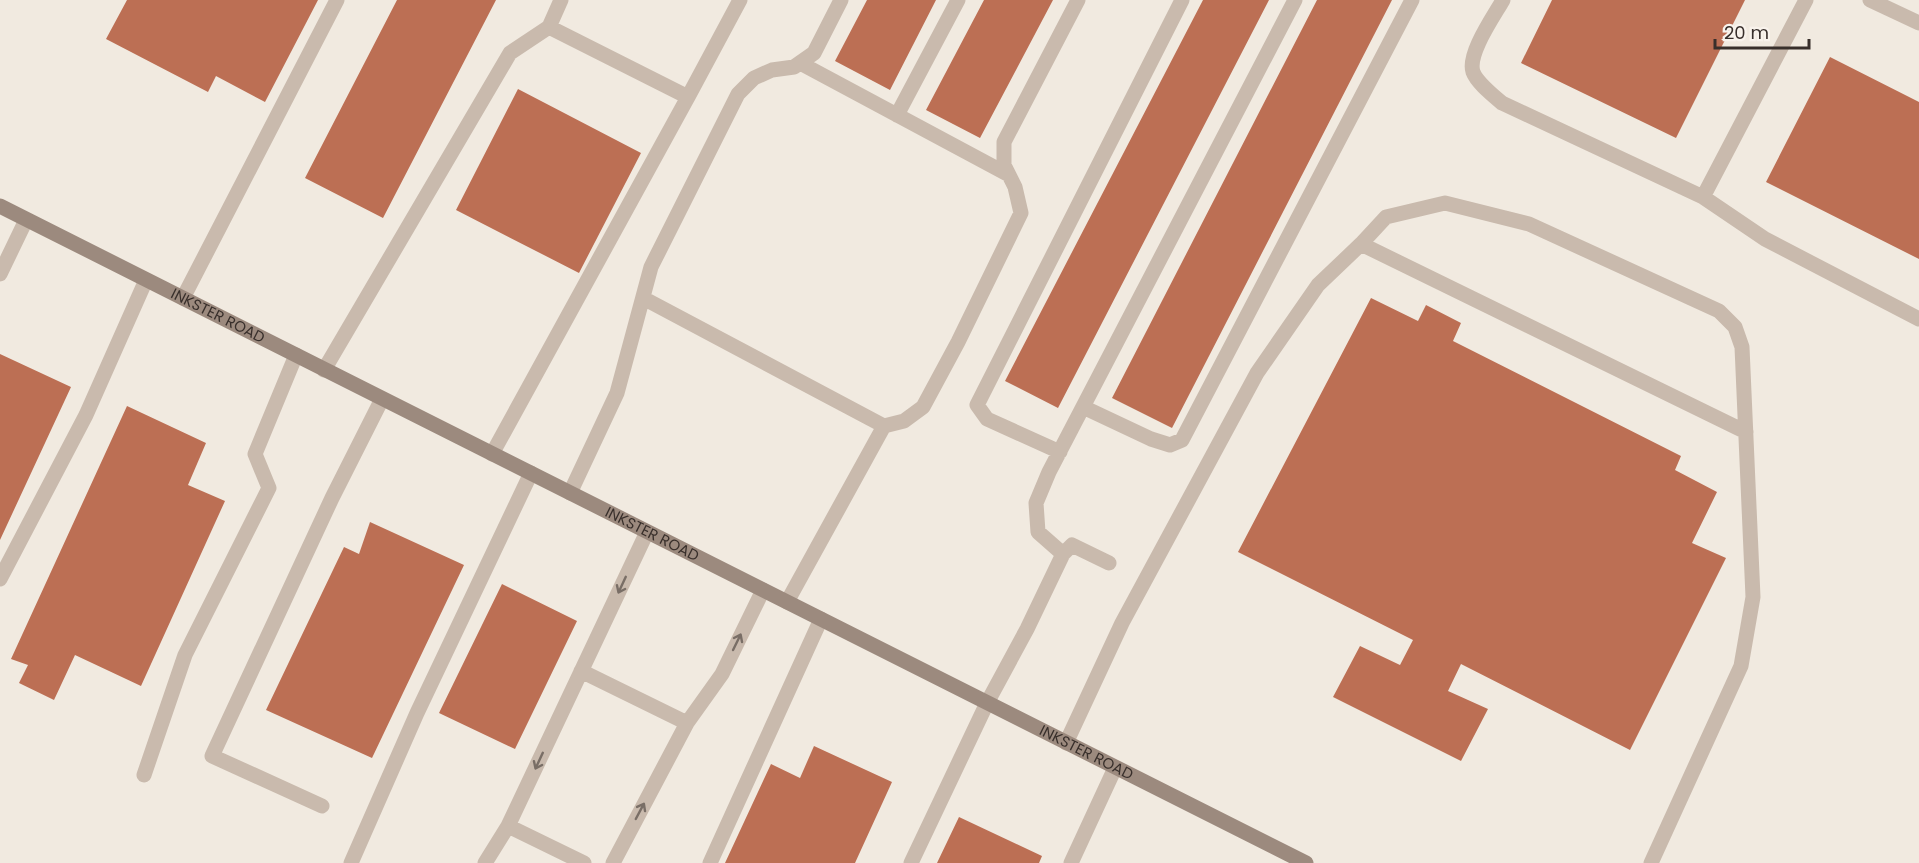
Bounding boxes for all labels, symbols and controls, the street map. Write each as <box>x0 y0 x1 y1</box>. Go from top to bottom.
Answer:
scale bar <box>1715 12 1810 50</box>
text: 20 m <box>1724 20 1769 45</box>
street label: INKSTER ROAD <box>168 283 269 348</box>
street label: INKSTER ROAD <box>602 501 703 566</box>
one-way arrow <box>616 575 628 593</box>
one-way arrow <box>732 634 743 652</box>
street label: INKSTER ROAD <box>1036 720 1137 784</box>
one-way arrow <box>532 752 544 770</box>
one-way arrow <box>635 803 646 821</box>

